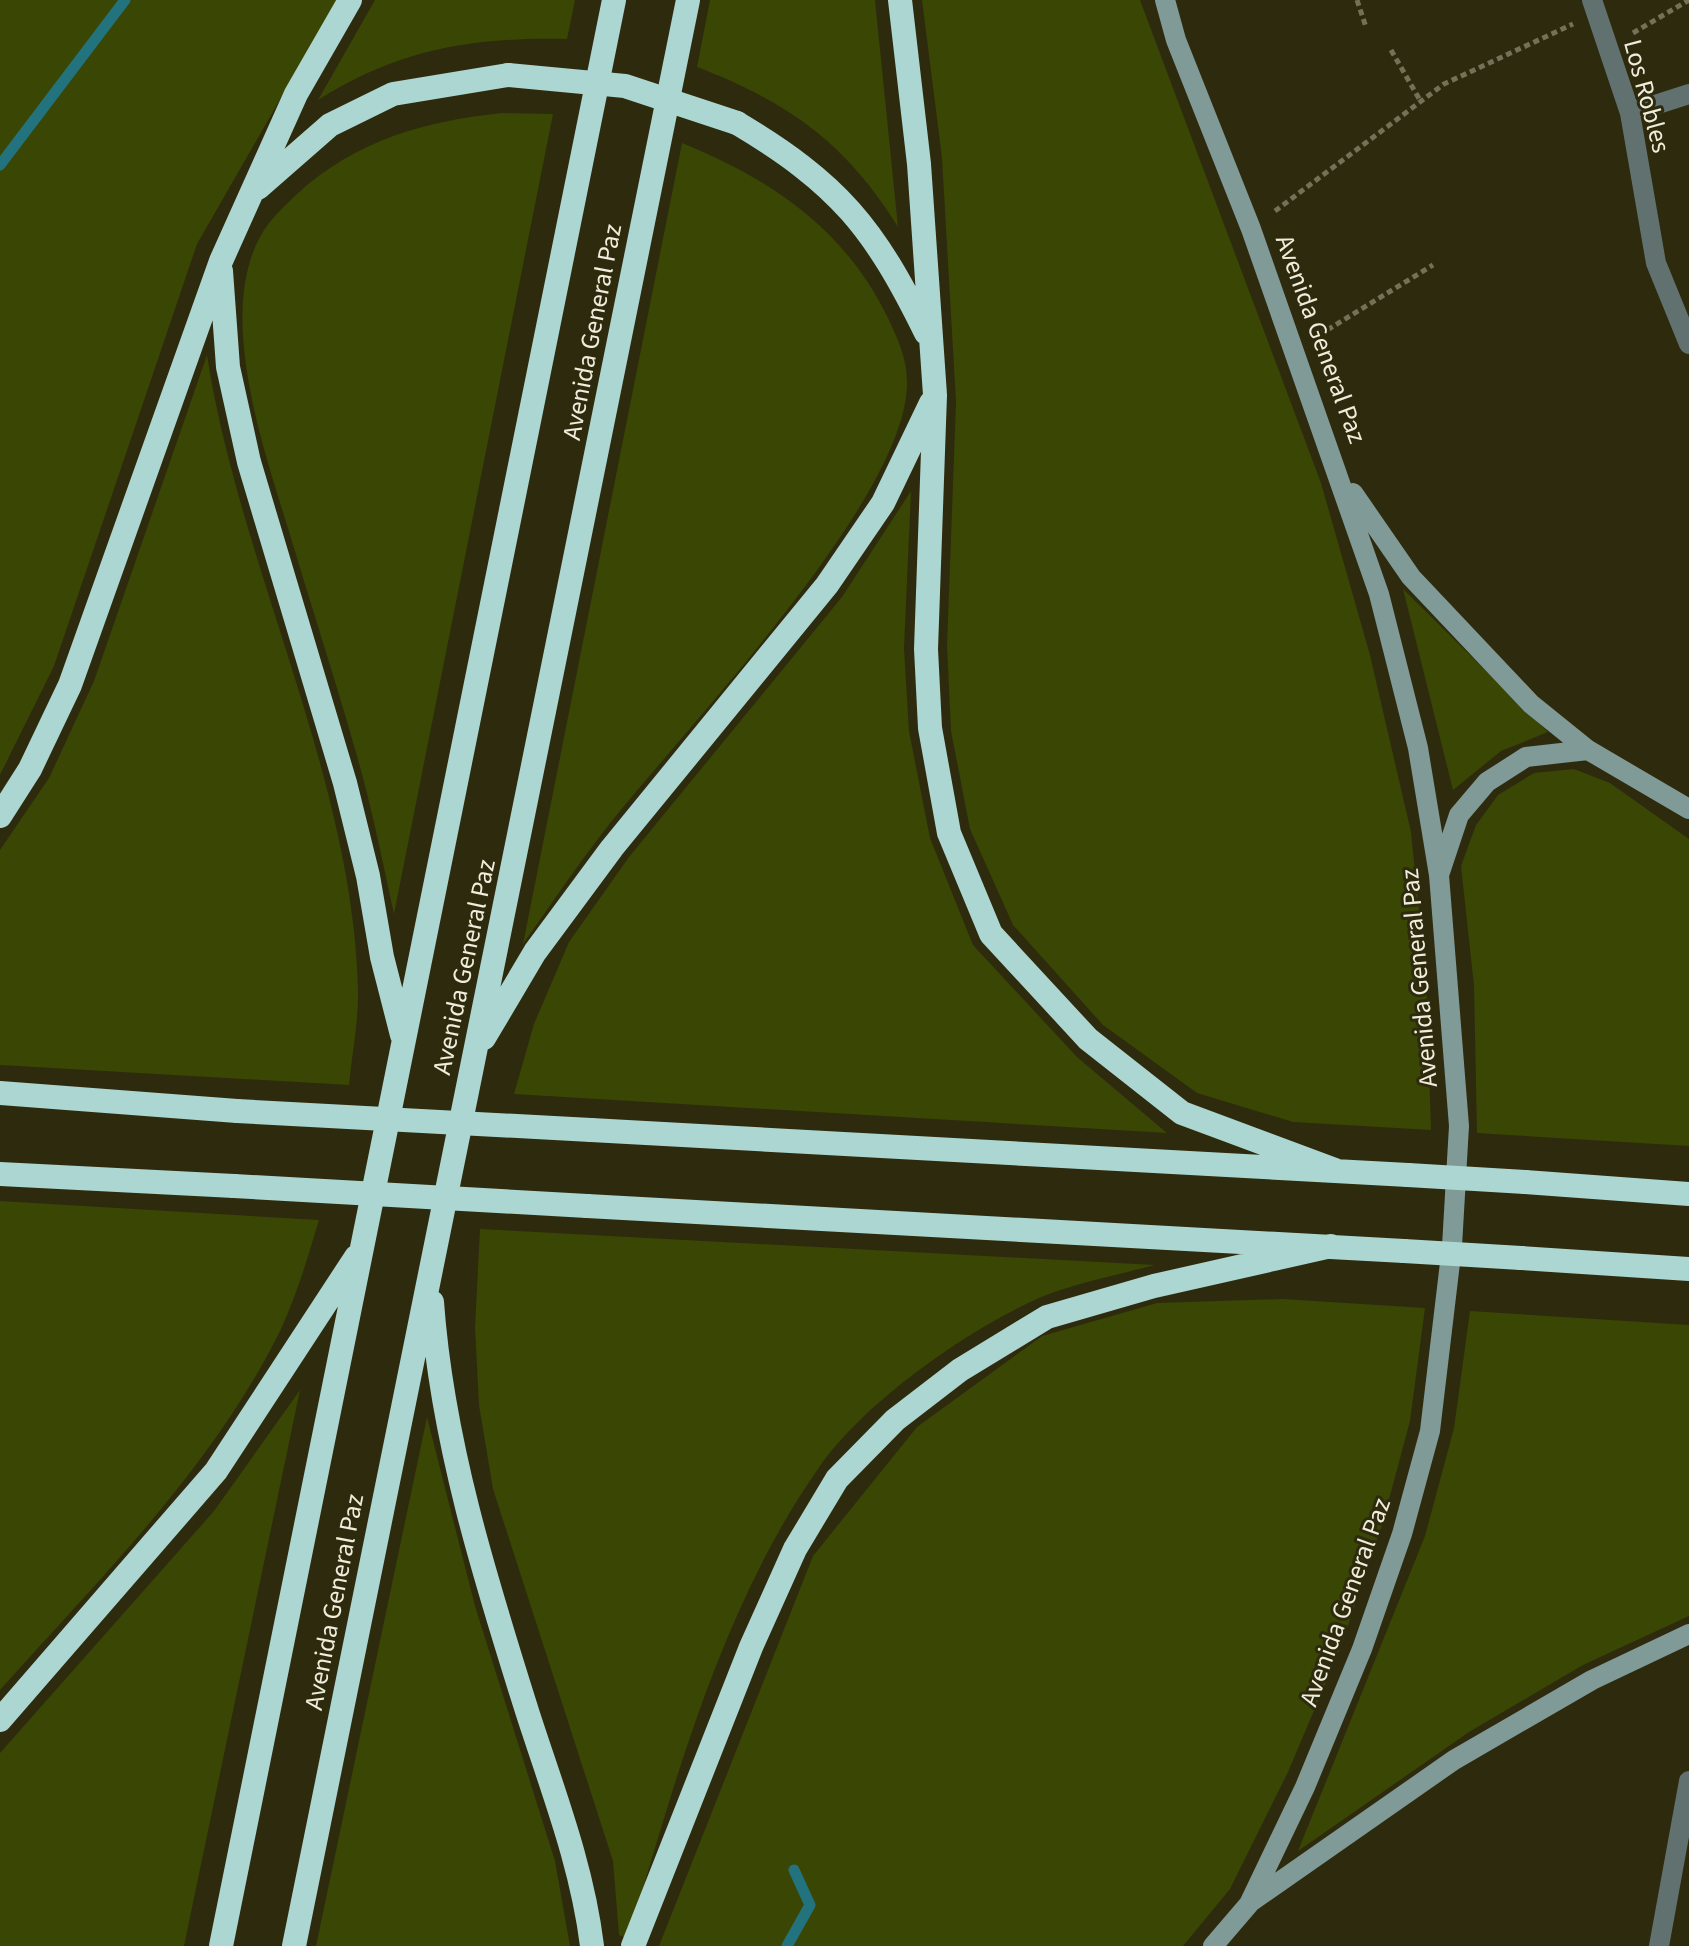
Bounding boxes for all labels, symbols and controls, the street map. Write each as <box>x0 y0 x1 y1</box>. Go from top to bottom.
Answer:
street label: Los Robles <box>1614 35 1680 157</box>
street label: Avenida General Paz <box>553 221 631 443</box>
street label: Avenida General Paz <box>1266 230 1376 448</box>
street label: Avenida General Paz <box>423 856 505 1078</box>
street label: Avenida General Paz <box>1391 867 1447 1089</box>
street label: Avenida General Paz <box>295 1491 373 1713</box>
street label: Avenida General Paz <box>1290 1493 1400 1711</box>

